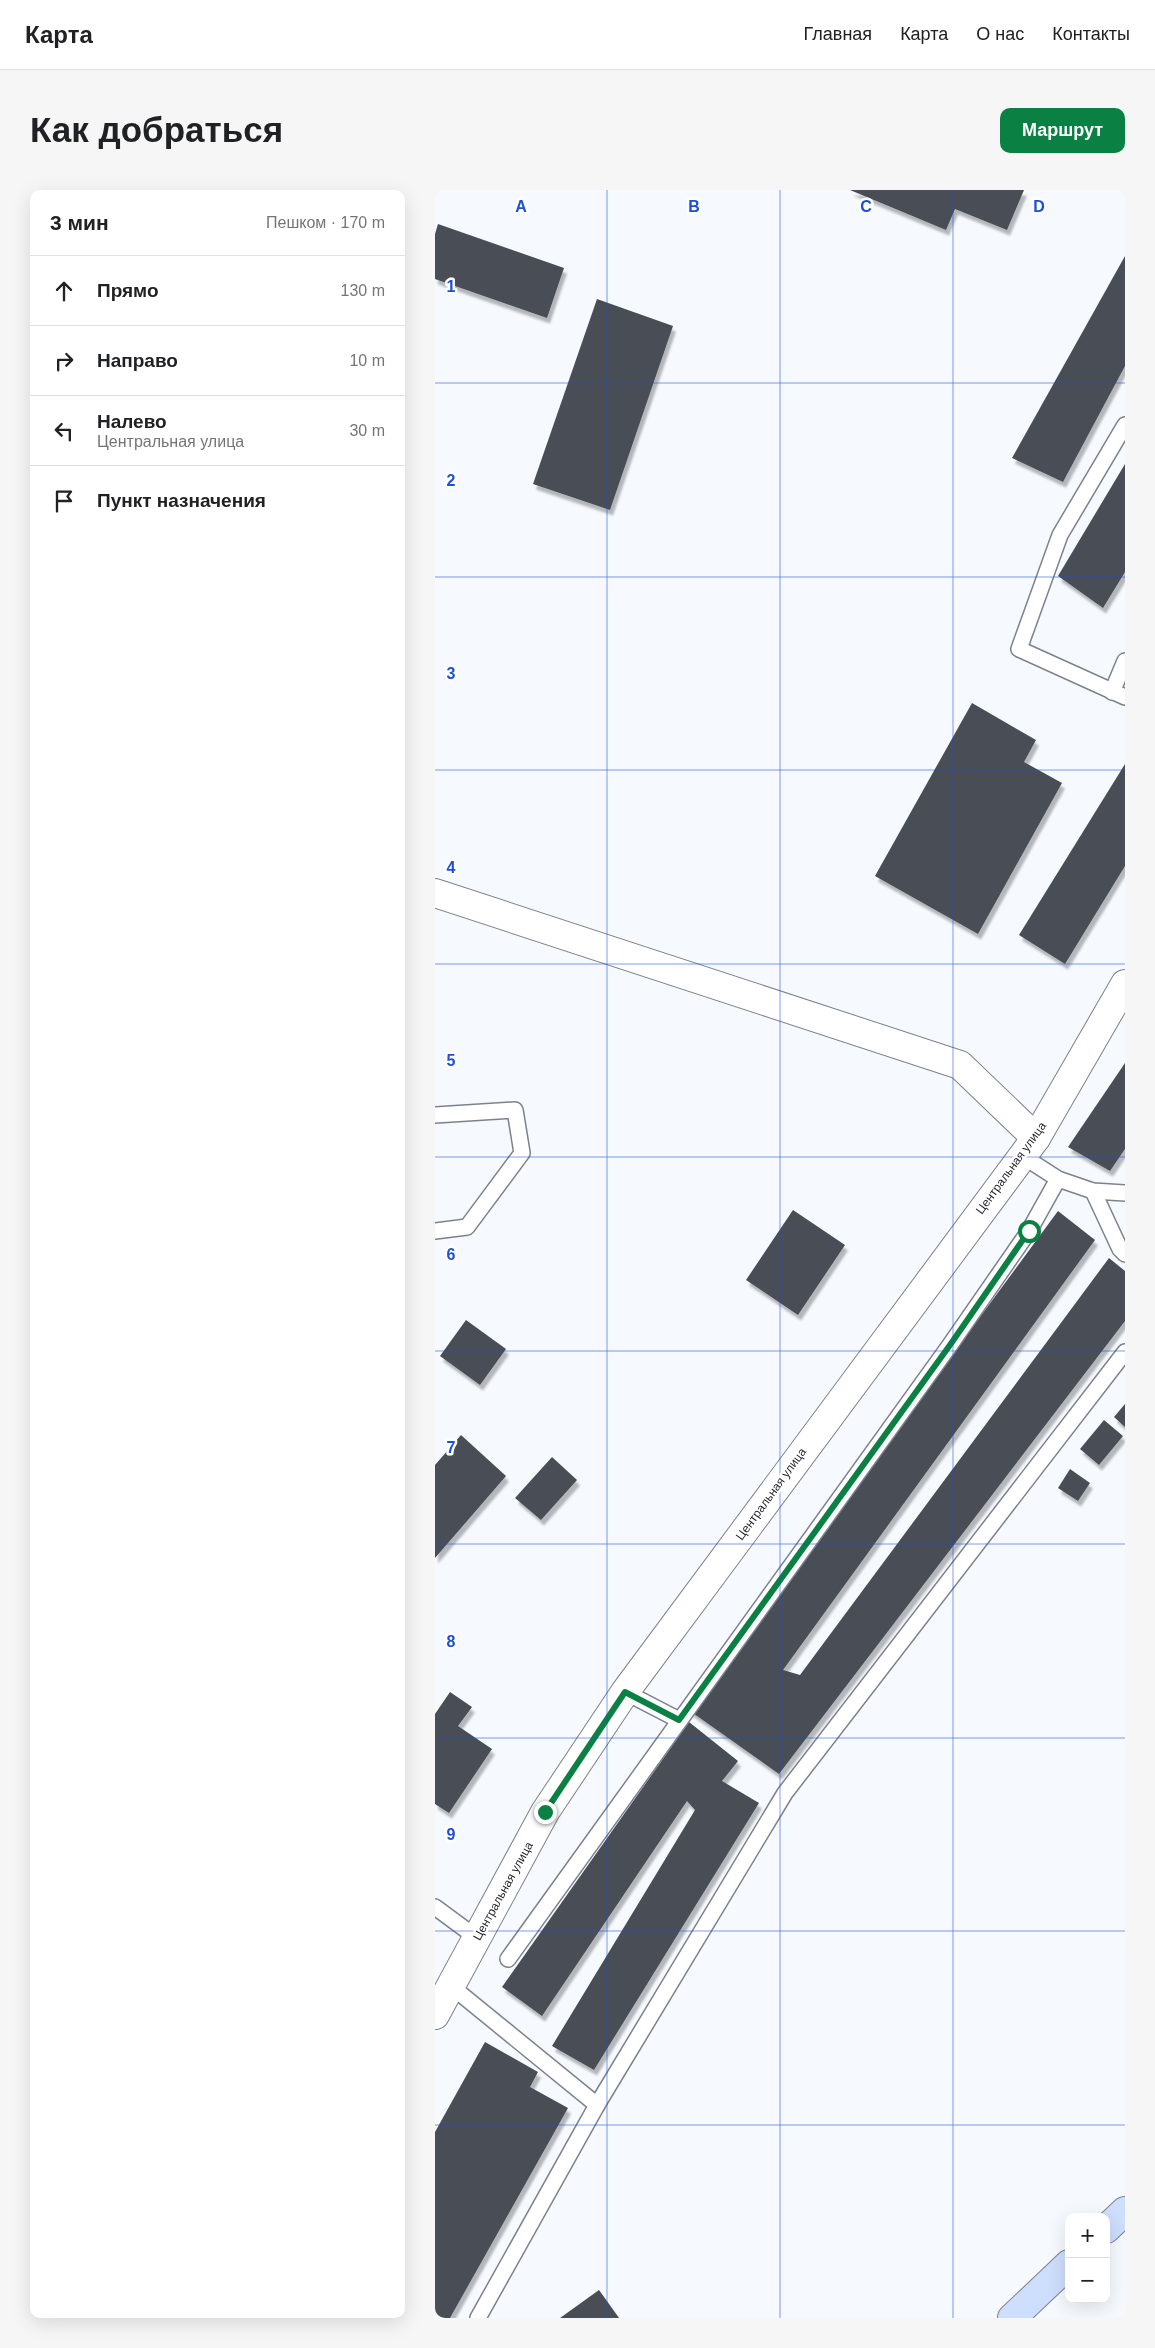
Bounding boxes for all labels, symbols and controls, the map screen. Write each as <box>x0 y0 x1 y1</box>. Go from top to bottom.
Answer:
text: Карта <box>25 21 93 48</box>
text: Главная <box>804 24 872 44</box>
text: Карта <box>900 24 948 44</box>
text: О нас <box>976 24 1024 44</box>
text: Контакты <box>1052 24 1130 44</box>
button: Маршрут <box>1000 108 1125 153</box>
text: Как добраться <box>30 110 283 149</box>
text: A <box>515 198 527 215</box>
text: B <box>688 198 700 215</box>
text: C <box>860 198 872 215</box>
text: D <box>1033 198 1045 215</box>
text: 3 мин <box>50 211 109 234</box>
text: Пешком · 170 m <box>266 214 385 231</box>
icon: ahead <box>50 277 78 305</box>
text: 1 <box>447 278 456 295</box>
text: Прямо <box>97 280 159 301</box>
text: 130 m <box>341 282 385 299</box>
icon: right <box>50 347 78 375</box>
text: Направо <box>97 350 178 371</box>
text: 10 m <box>349 352 385 369</box>
text: Налево <box>97 411 167 432</box>
icon: left <box>50 417 78 445</box>
text: 30 m <box>349 422 385 439</box>
text: Центральная улица <box>97 433 244 450</box>
text: 2 <box>447 472 456 489</box>
icon: arrive <box>50 487 78 515</box>
text: Пункт назначения <box>97 490 266 511</box>
text: 3 <box>447 665 456 682</box>
text: 4 <box>447 859 456 876</box>
text: 5 <box>447 1052 456 1069</box>
street label: Центральная улица <box>973 1119 1049 1217</box>
route start <box>1018 1220 1041 1243</box>
text: 6 <box>447 1246 456 1263</box>
text: 7 <box>447 1439 456 1456</box>
street label: Центральная улица <box>733 1445 809 1543</box>
text: 8 <box>447 1633 456 1650</box>
route end <box>534 1801 557 1824</box>
text: 9 <box>447 1826 456 1843</box>
street label: Центральная улица <box>470 1839 536 1943</box>
map controls <box>1065 2213 1110 2303</box>
button: + <box>1065 2213 1110 2258</box>
button: − <box>1065 2258 1110 2303</box>

